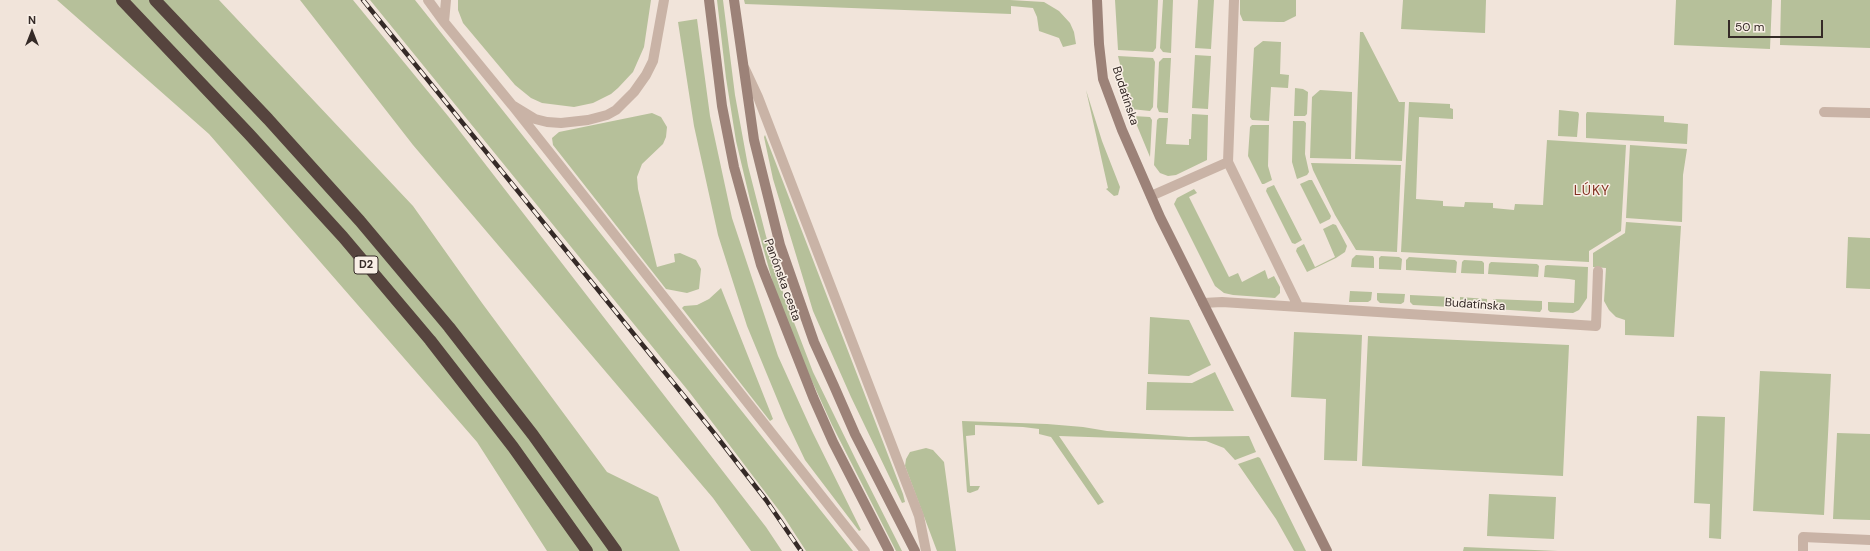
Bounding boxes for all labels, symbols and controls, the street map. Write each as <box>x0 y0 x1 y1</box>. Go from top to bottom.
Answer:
north arrow <box>12 12 52 52</box>
scale bar <box>1730 12 1825 38</box>
text: N <box>28 13 36 27</box>
text: 50 m <box>1735 19 1764 35</box>
street label: Budatínska <box>1109 65 1141 127</box>
district label: LÚKY <box>1574 183 1610 199</box>
street label: Panónska cesta <box>760 237 804 323</box>
road number: D2 <box>354 256 378 274</box>
street label: Budatínska <box>1444 296 1506 314</box>

